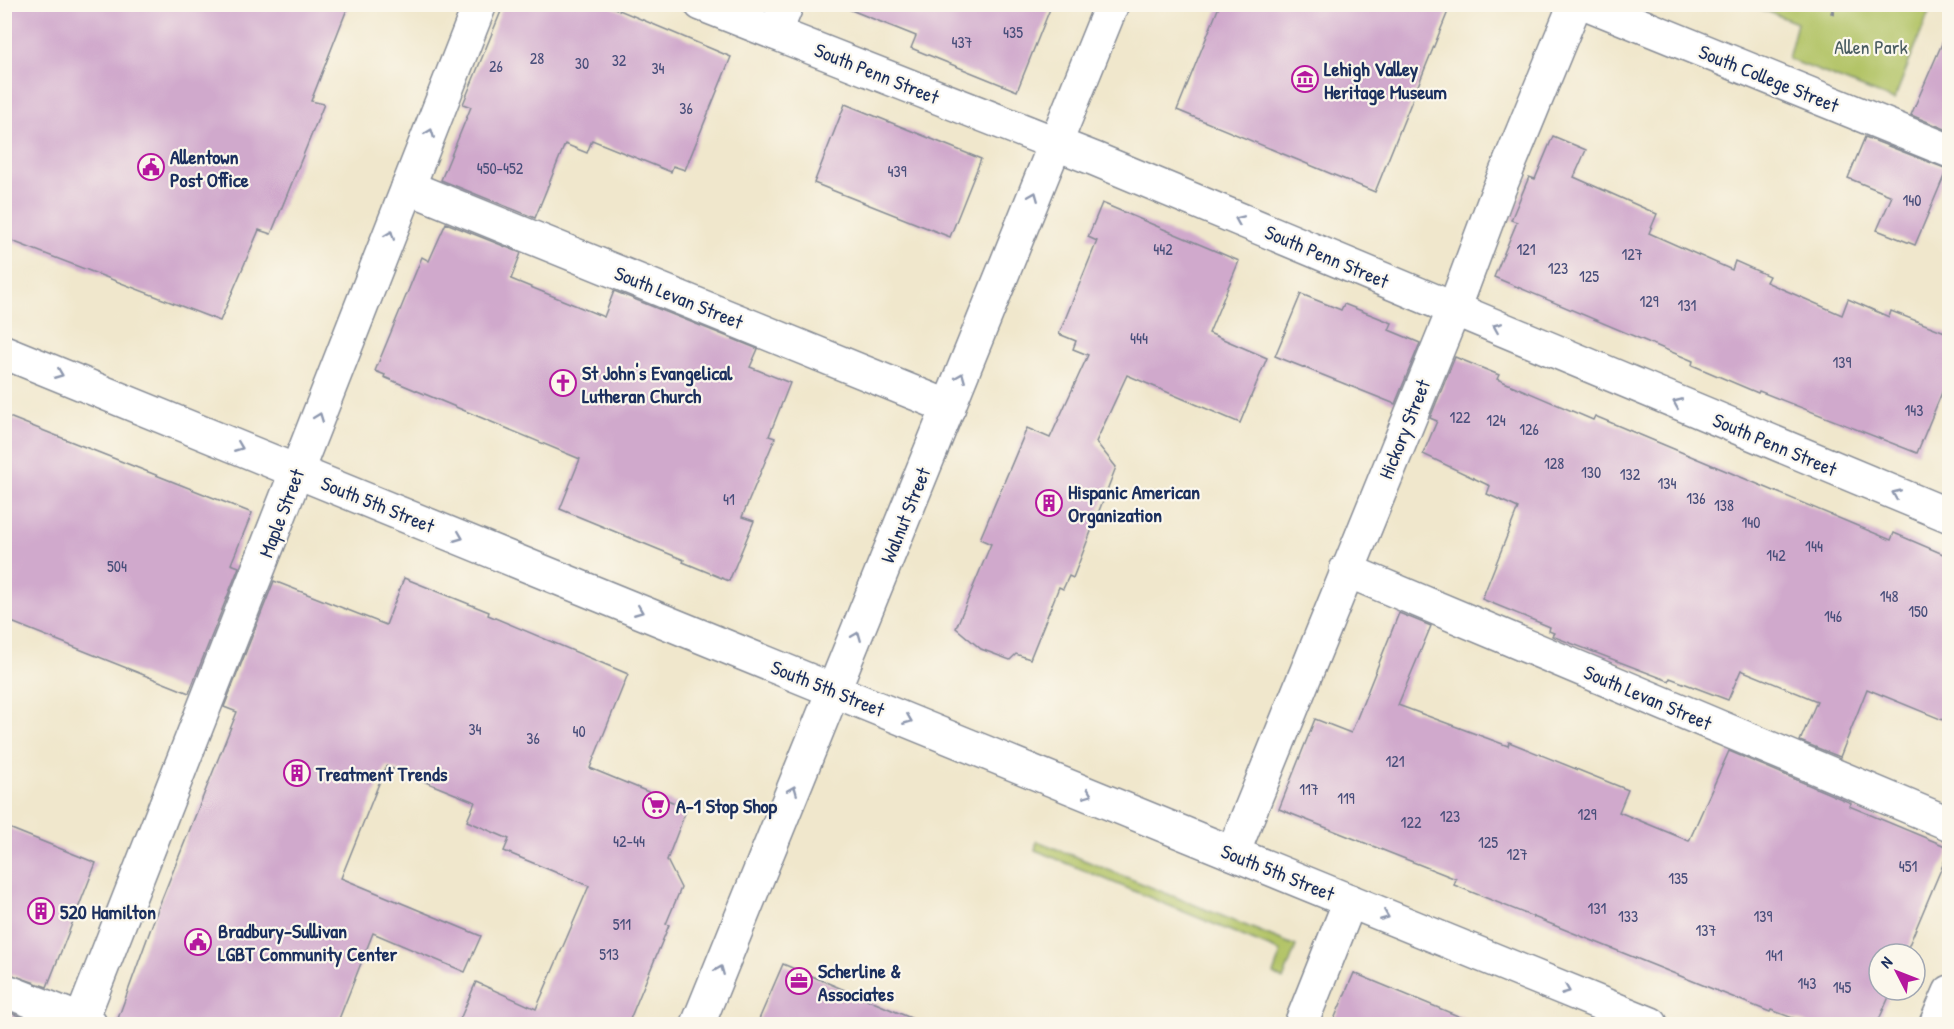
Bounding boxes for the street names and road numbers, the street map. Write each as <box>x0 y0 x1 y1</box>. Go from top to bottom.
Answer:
street label: South Penn Street <box>811 36 944 111</box>
street label: South College Street <box>1695 38 1844 119</box>
street label: South Penn Street <box>1261 218 1394 295</box>
street label: South Levan Street <box>611 259 748 336</box>
street label: Hickory Street <box>1372 374 1437 483</box>
street label: South Penn Street <box>1709 406 1842 483</box>
street label: Walnut Street <box>874 462 937 567</box>
street label: Maple Street <box>252 464 311 561</box>
street label: South 5th Street <box>317 469 440 539</box>
street label: South 5th Street <box>767 653 890 723</box>
street label: South Levan Street <box>1580 658 1717 737</box>
street label: South 5th Street <box>1217 837 1340 907</box>

